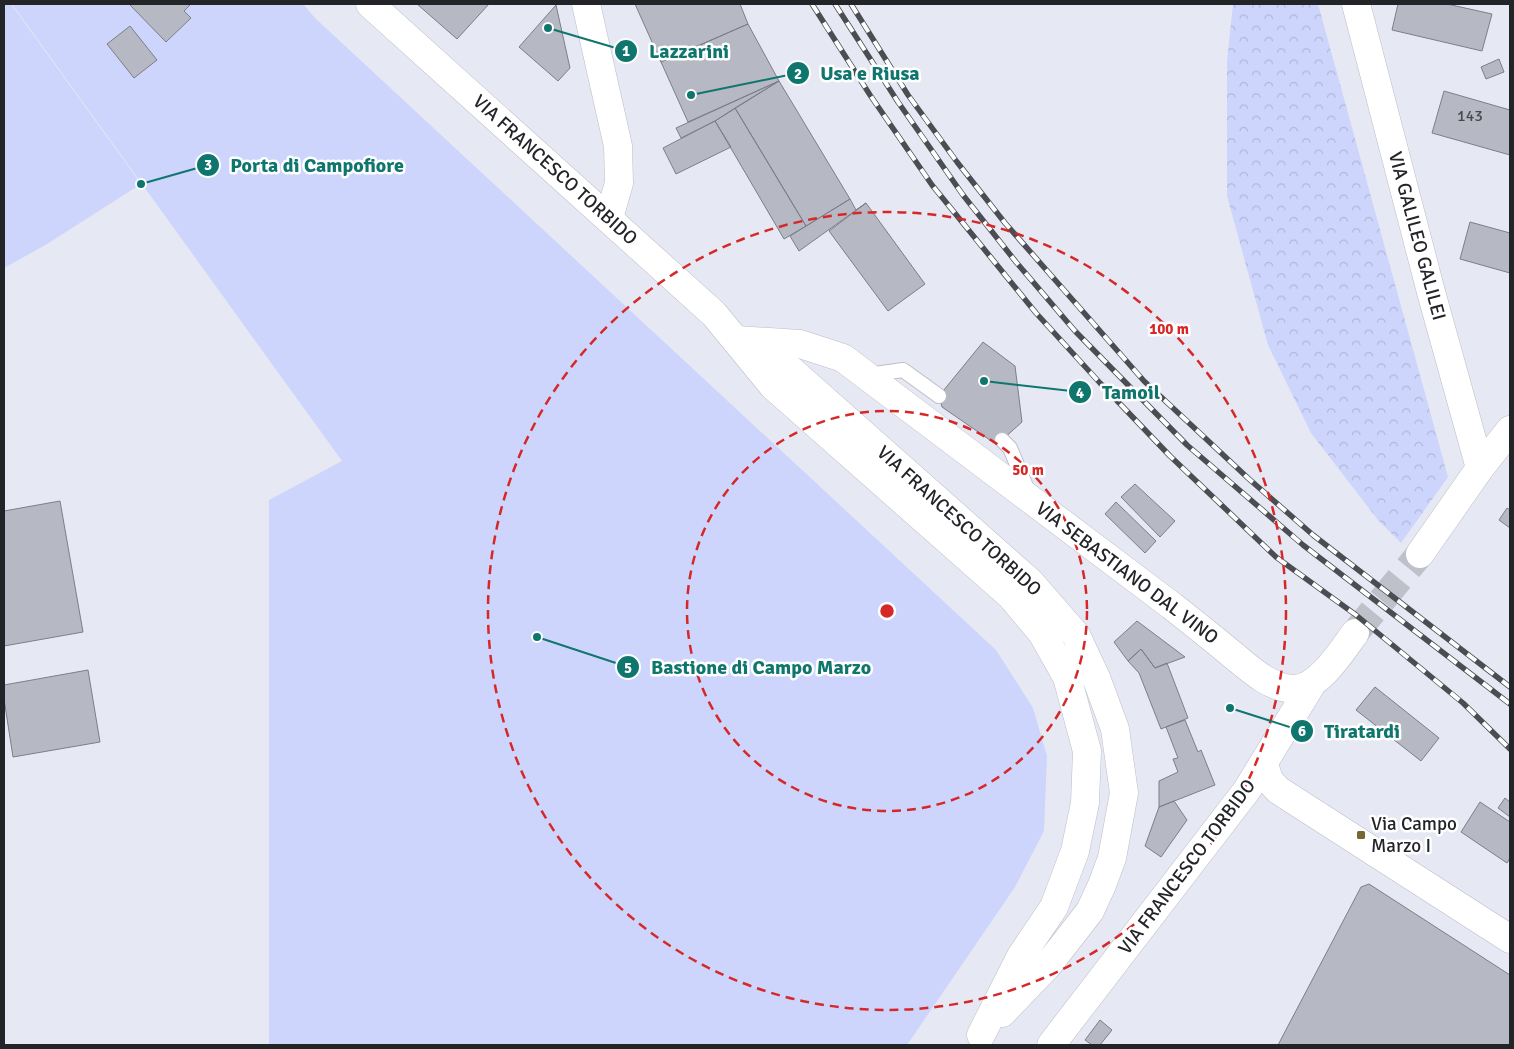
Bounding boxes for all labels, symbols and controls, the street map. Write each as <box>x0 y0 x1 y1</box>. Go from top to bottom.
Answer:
callout: Lazzarini <box>614 33 739 68</box>
text: Lazzarini <box>649 39 729 64</box>
text: 1 <box>622 42 630 60</box>
callout: Usa e Riusa <box>786 56 930 91</box>
text: Usa e Riusa <box>820 61 920 86</box>
text: 2 <box>794 65 802 83</box>
street label: VIA FRANCESCO TORBIDO <box>468 90 642 250</box>
house number: 143 <box>1457 106 1483 126</box>
callout: Porta di Campofiore <box>195 148 414 183</box>
street label: VIA GALILEO GALILEI <box>1383 149 1451 323</box>
text: Porta di Campofiore <box>230 153 404 178</box>
text: 3 <box>204 156 212 174</box>
text: 100 m <box>1149 320 1189 338</box>
callout: Tamoil <box>1068 375 1170 410</box>
text: Tamoil <box>1102 380 1160 405</box>
text: 4 <box>1076 384 1084 402</box>
street label: VIA FRANCESCO TORBIDO <box>872 441 1046 601</box>
text: 50 m <box>1012 461 1044 479</box>
street label: VIA SEBASTIANO DAL VINO <box>1031 496 1223 650</box>
centre of rings <box>878 602 896 620</box>
callout: Bastione di Campo Marzo <box>616 650 881 685</box>
text: Bastione di Campo Marzo <box>651 655 871 680</box>
text: 5 <box>624 659 632 677</box>
callout: Tiratardi <box>1289 713 1410 748</box>
text: Tiratardi <box>1324 719 1400 744</box>
text: 6 <box>1298 722 1306 740</box>
street label: VIA FRANCESCO TORBIDO <box>1113 775 1261 959</box>
place label: Via Campo Marzo I <box>1371 812 1457 858</box>
marker: Via Campo Marzo I <box>1355 829 1367 841</box>

